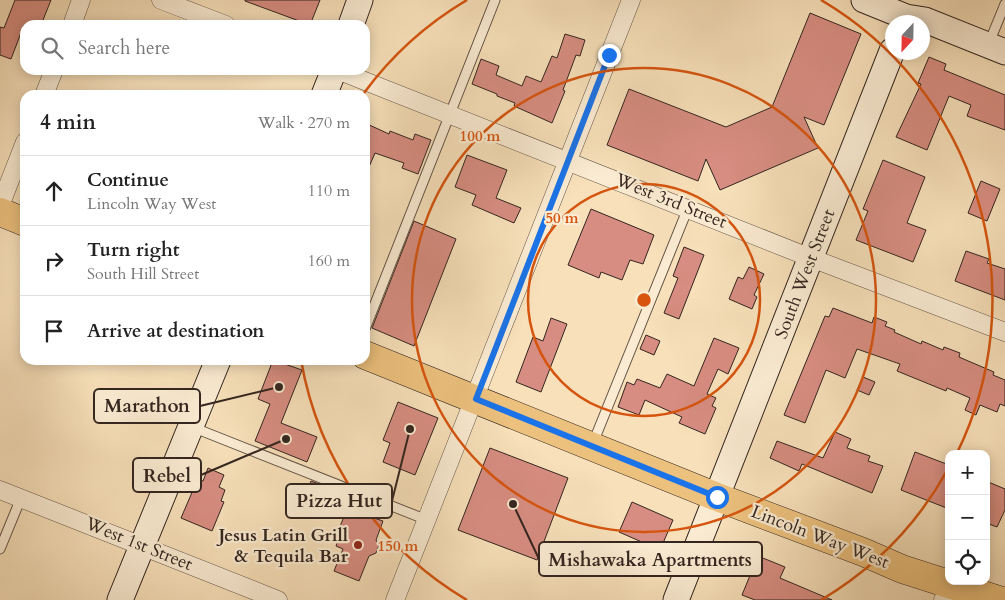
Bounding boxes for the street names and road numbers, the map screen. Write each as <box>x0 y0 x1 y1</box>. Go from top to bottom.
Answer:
street label: West 3rd Street <box>611 167 731 235</box>
street label: South West Street <box>769 205 841 342</box>
street label: Lincoln Way West <box>748 499 893 575</box>
street label: West 1st Street <box>81 511 197 577</box>

